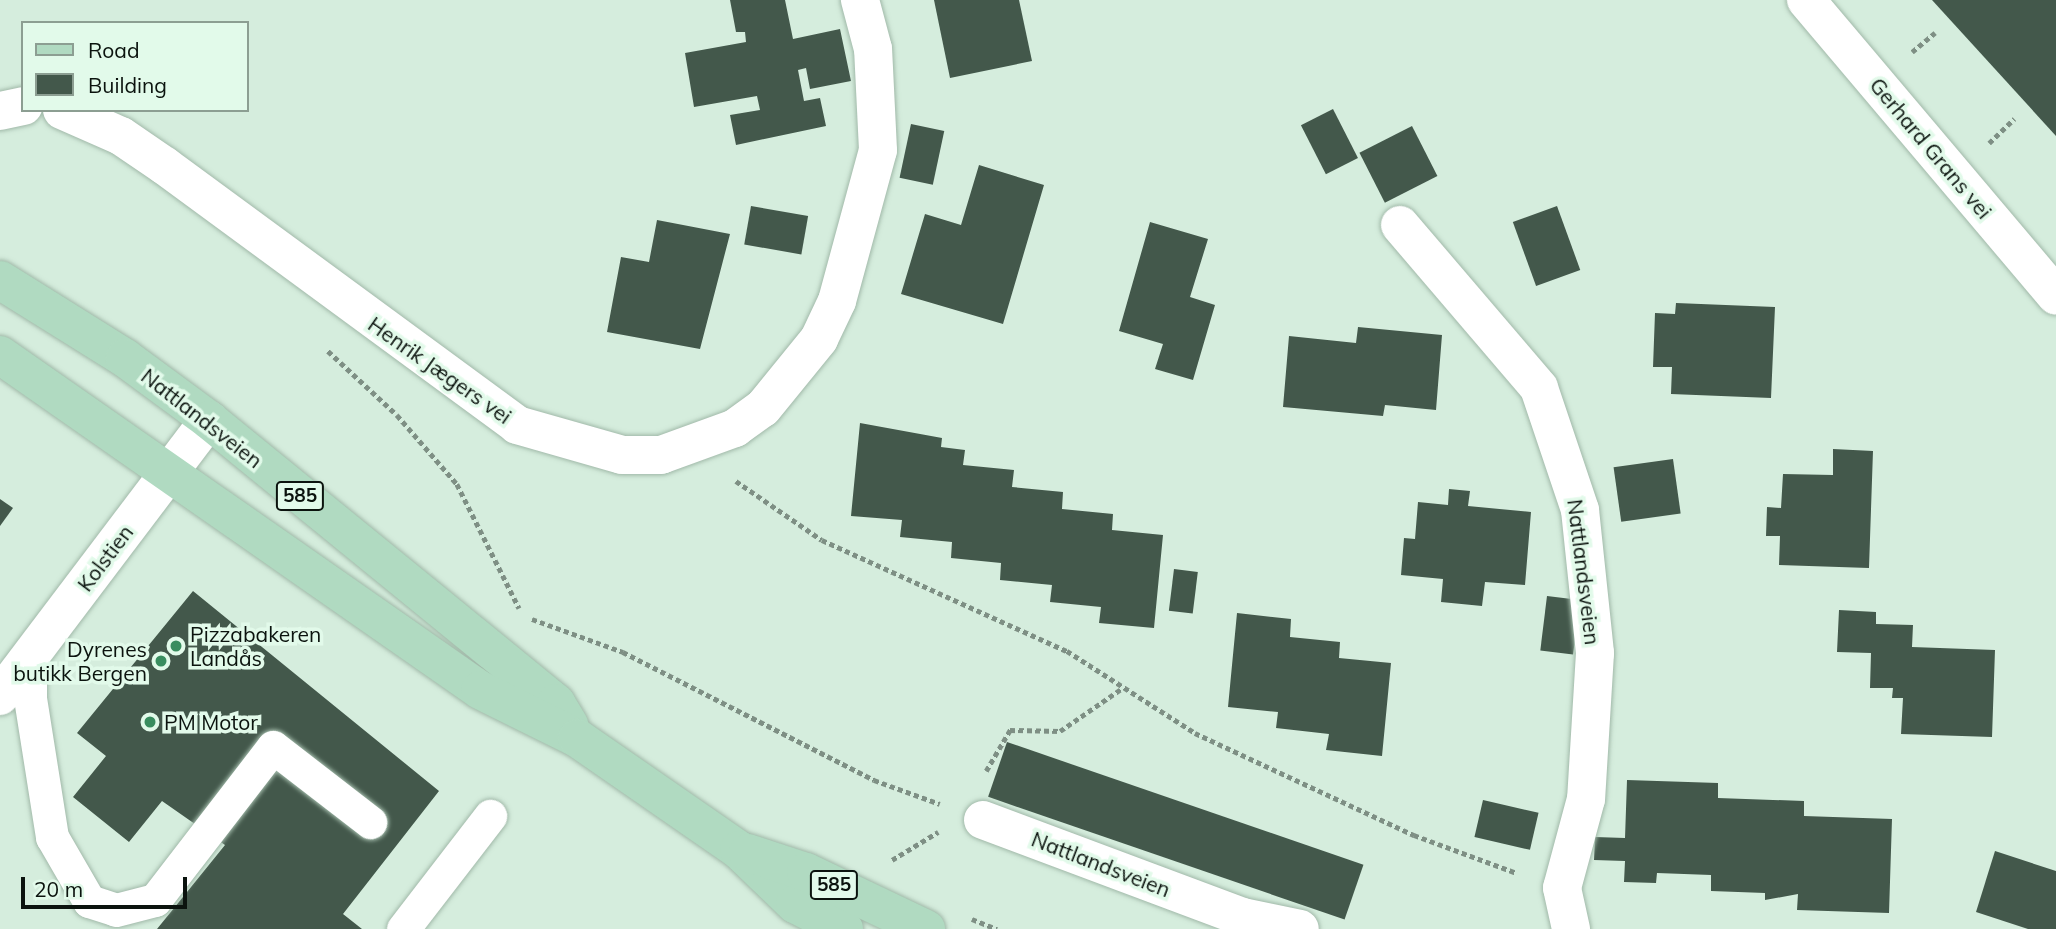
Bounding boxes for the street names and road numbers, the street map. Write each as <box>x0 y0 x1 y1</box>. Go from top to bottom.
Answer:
street label: Gerhard Grans vei <box>1865 73 1997 223</box>
street label: Henrik Jægers vei <box>364 311 516 429</box>
street label: Nattlandsveien <box>136 363 268 473</box>
road number: 585 <box>276 481 324 512</box>
street label: Nattlandsveien <box>1563 498 1605 646</box>
street label: Kolstien <box>72 520 138 596</box>
street label: Nattlandsveien <box>1028 826 1174 902</box>
road number: 585 <box>810 870 858 900</box>

